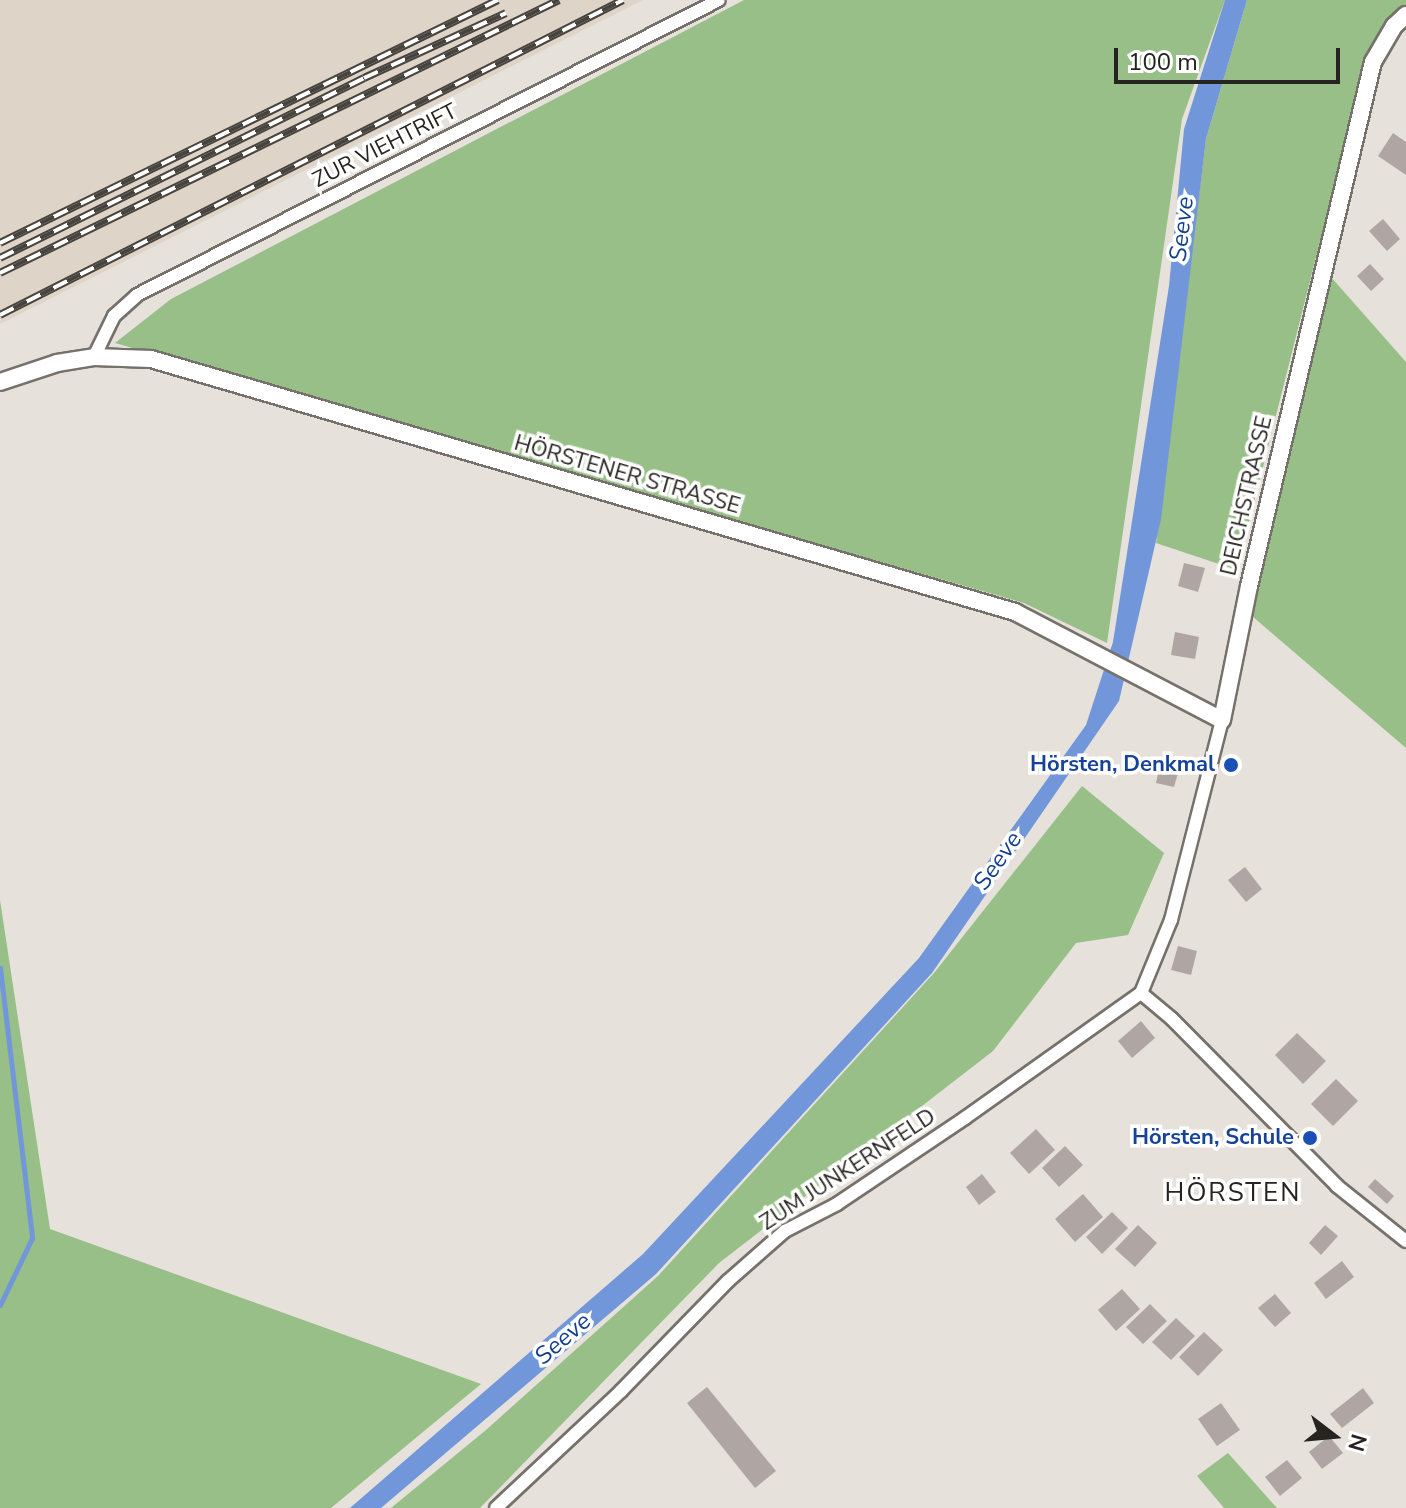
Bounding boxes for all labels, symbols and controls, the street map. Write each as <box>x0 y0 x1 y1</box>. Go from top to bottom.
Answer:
scale bar <box>1118 32 1344 82</box>
text: 100 m <box>1128 46 1198 78</box>
street label: ZUR VIEHTRIFT <box>308 98 462 194</box>
water label: Seeve <box>1164 195 1200 263</box>
street label: DEICHSTRASSE <box>1216 414 1278 578</box>
street label: HÖRSTENER STRASSE <box>511 430 743 520</box>
place label: Hörsten, Denkmal <box>1030 752 1215 778</box>
marker: Hörsten, Denkmal <box>1222 756 1240 774</box>
water label: Seeve <box>968 826 1028 896</box>
street label: ZUM JUNKERNFELD <box>755 1103 941 1237</box>
place label: Hörsten, Schule <box>1132 1125 1294 1151</box>
marker: Hörsten, Schule <box>1301 1129 1319 1147</box>
district label: HÖRSTEN <box>1165 1177 1301 1209</box>
water label: Seeve <box>529 1307 597 1371</box>
north arrow <box>1294 1396 1374 1476</box>
text: N <box>1340 1431 1374 1455</box>

